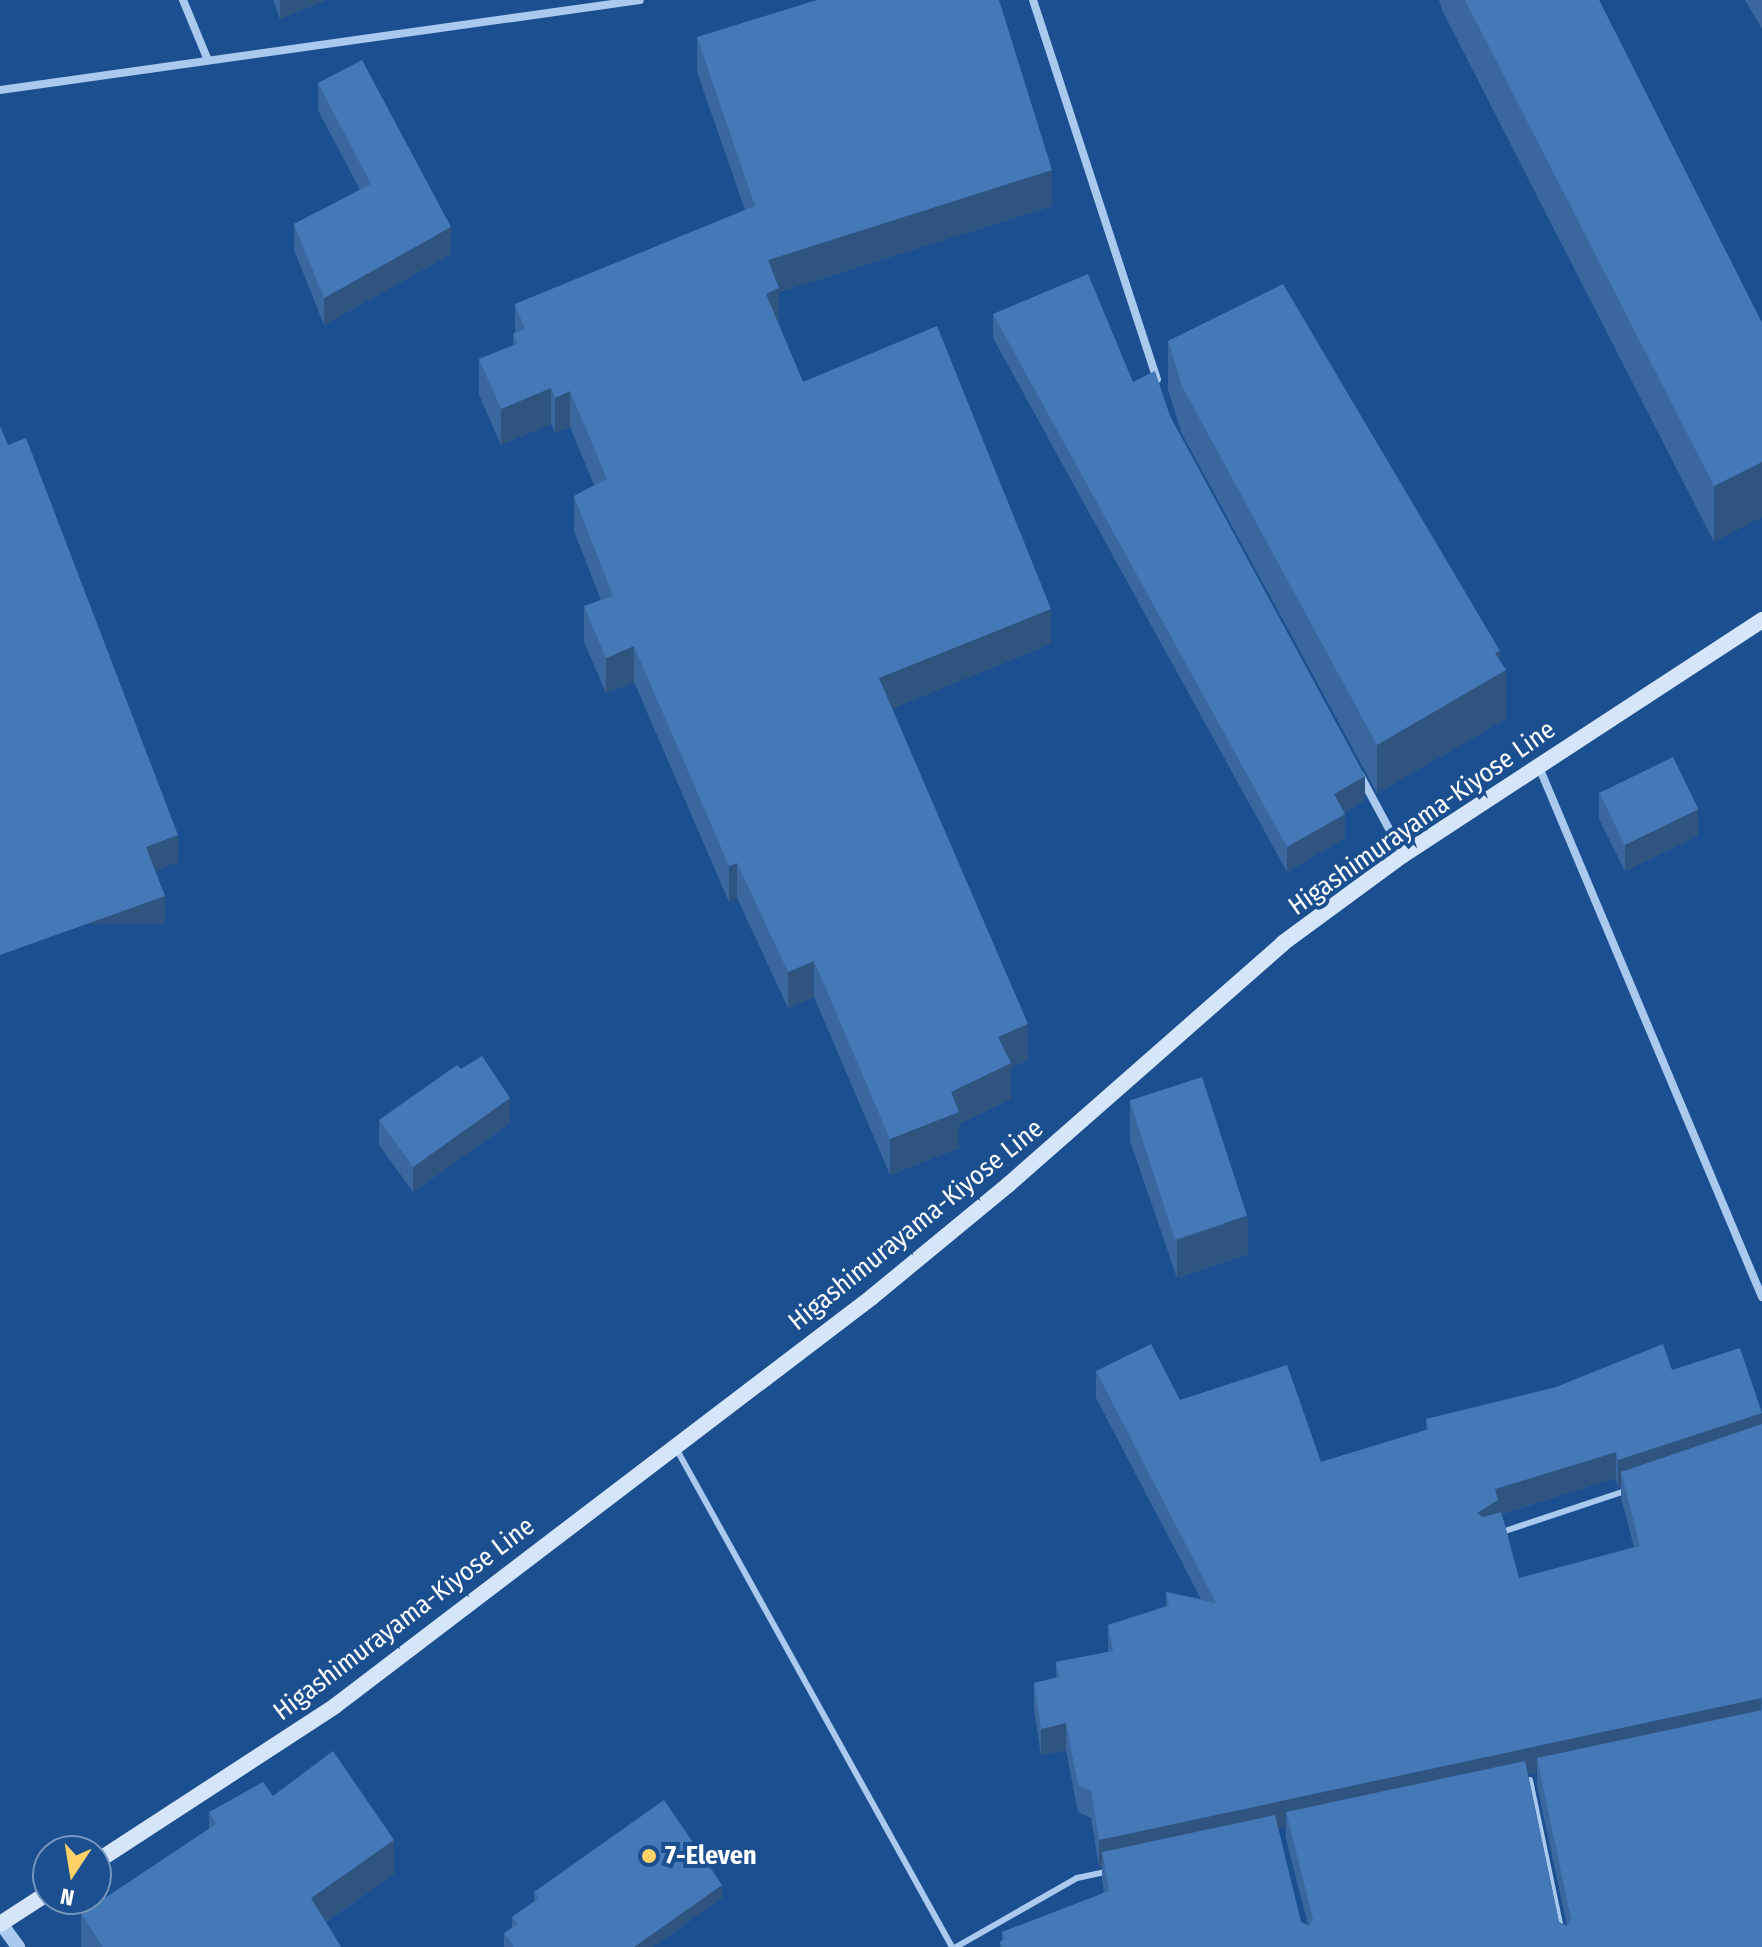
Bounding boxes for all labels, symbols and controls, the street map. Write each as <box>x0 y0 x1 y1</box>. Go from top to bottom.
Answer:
street label: Higashimurayama-Kiyose Line <box>1283 714 1561 922</box>
street label: Higashimurayama-Kiyose Line <box>782 1113 1050 1337</box>
street label: Higashimurayama-Kiyose Line <box>267 1511 541 1727</box>
north arrow <box>32 1835 112 1915</box>
place label: 7-Eleven <box>665 1840 757 1872</box>
marker: 7-Eleven <box>640 1847 658 1865</box>
text: N <box>58 1882 77 1912</box>

